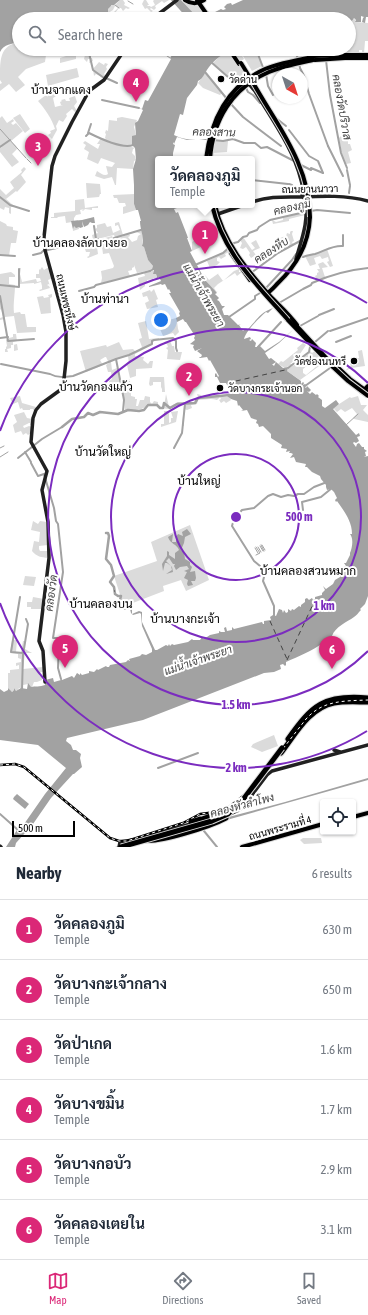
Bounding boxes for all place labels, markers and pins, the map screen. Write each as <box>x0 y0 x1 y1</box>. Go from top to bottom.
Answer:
pin: 4 <box>123 69 149 102</box>
place label: วัดด่าน <box>229 73 257 85</box>
marker: วัดด่าน <box>216 74 226 84</box>
pin: 3 <box>25 133 51 166</box>
pin: 1 <box>192 221 218 254</box>
place label: วัดช่องนนทรี <box>294 355 346 367</box>
marker: วัดช่องนนทรี <box>349 356 359 366</box>
pin: 2 <box>176 363 202 396</box>
place label: วัดบางกระเจ้านอก <box>228 382 303 394</box>
marker: วัดบางกระเจ้านอก <box>215 383 225 393</box>
centre of rings <box>229 510 243 524</box>
pin: 5 <box>52 635 78 668</box>
pin: 6 <box>319 636 345 669</box>

